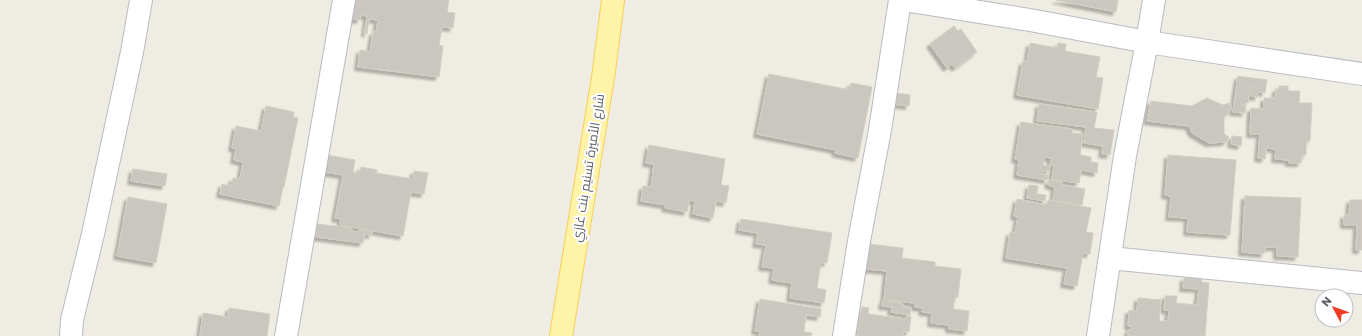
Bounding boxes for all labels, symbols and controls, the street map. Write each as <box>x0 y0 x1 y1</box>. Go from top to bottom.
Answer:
street label: شارع الأميرة تسنيم بنت غازي <box>567 92 610 244</box>
north arrow <box>1314 288 1354 328</box>
text: N <box>1318 293 1335 310</box>

